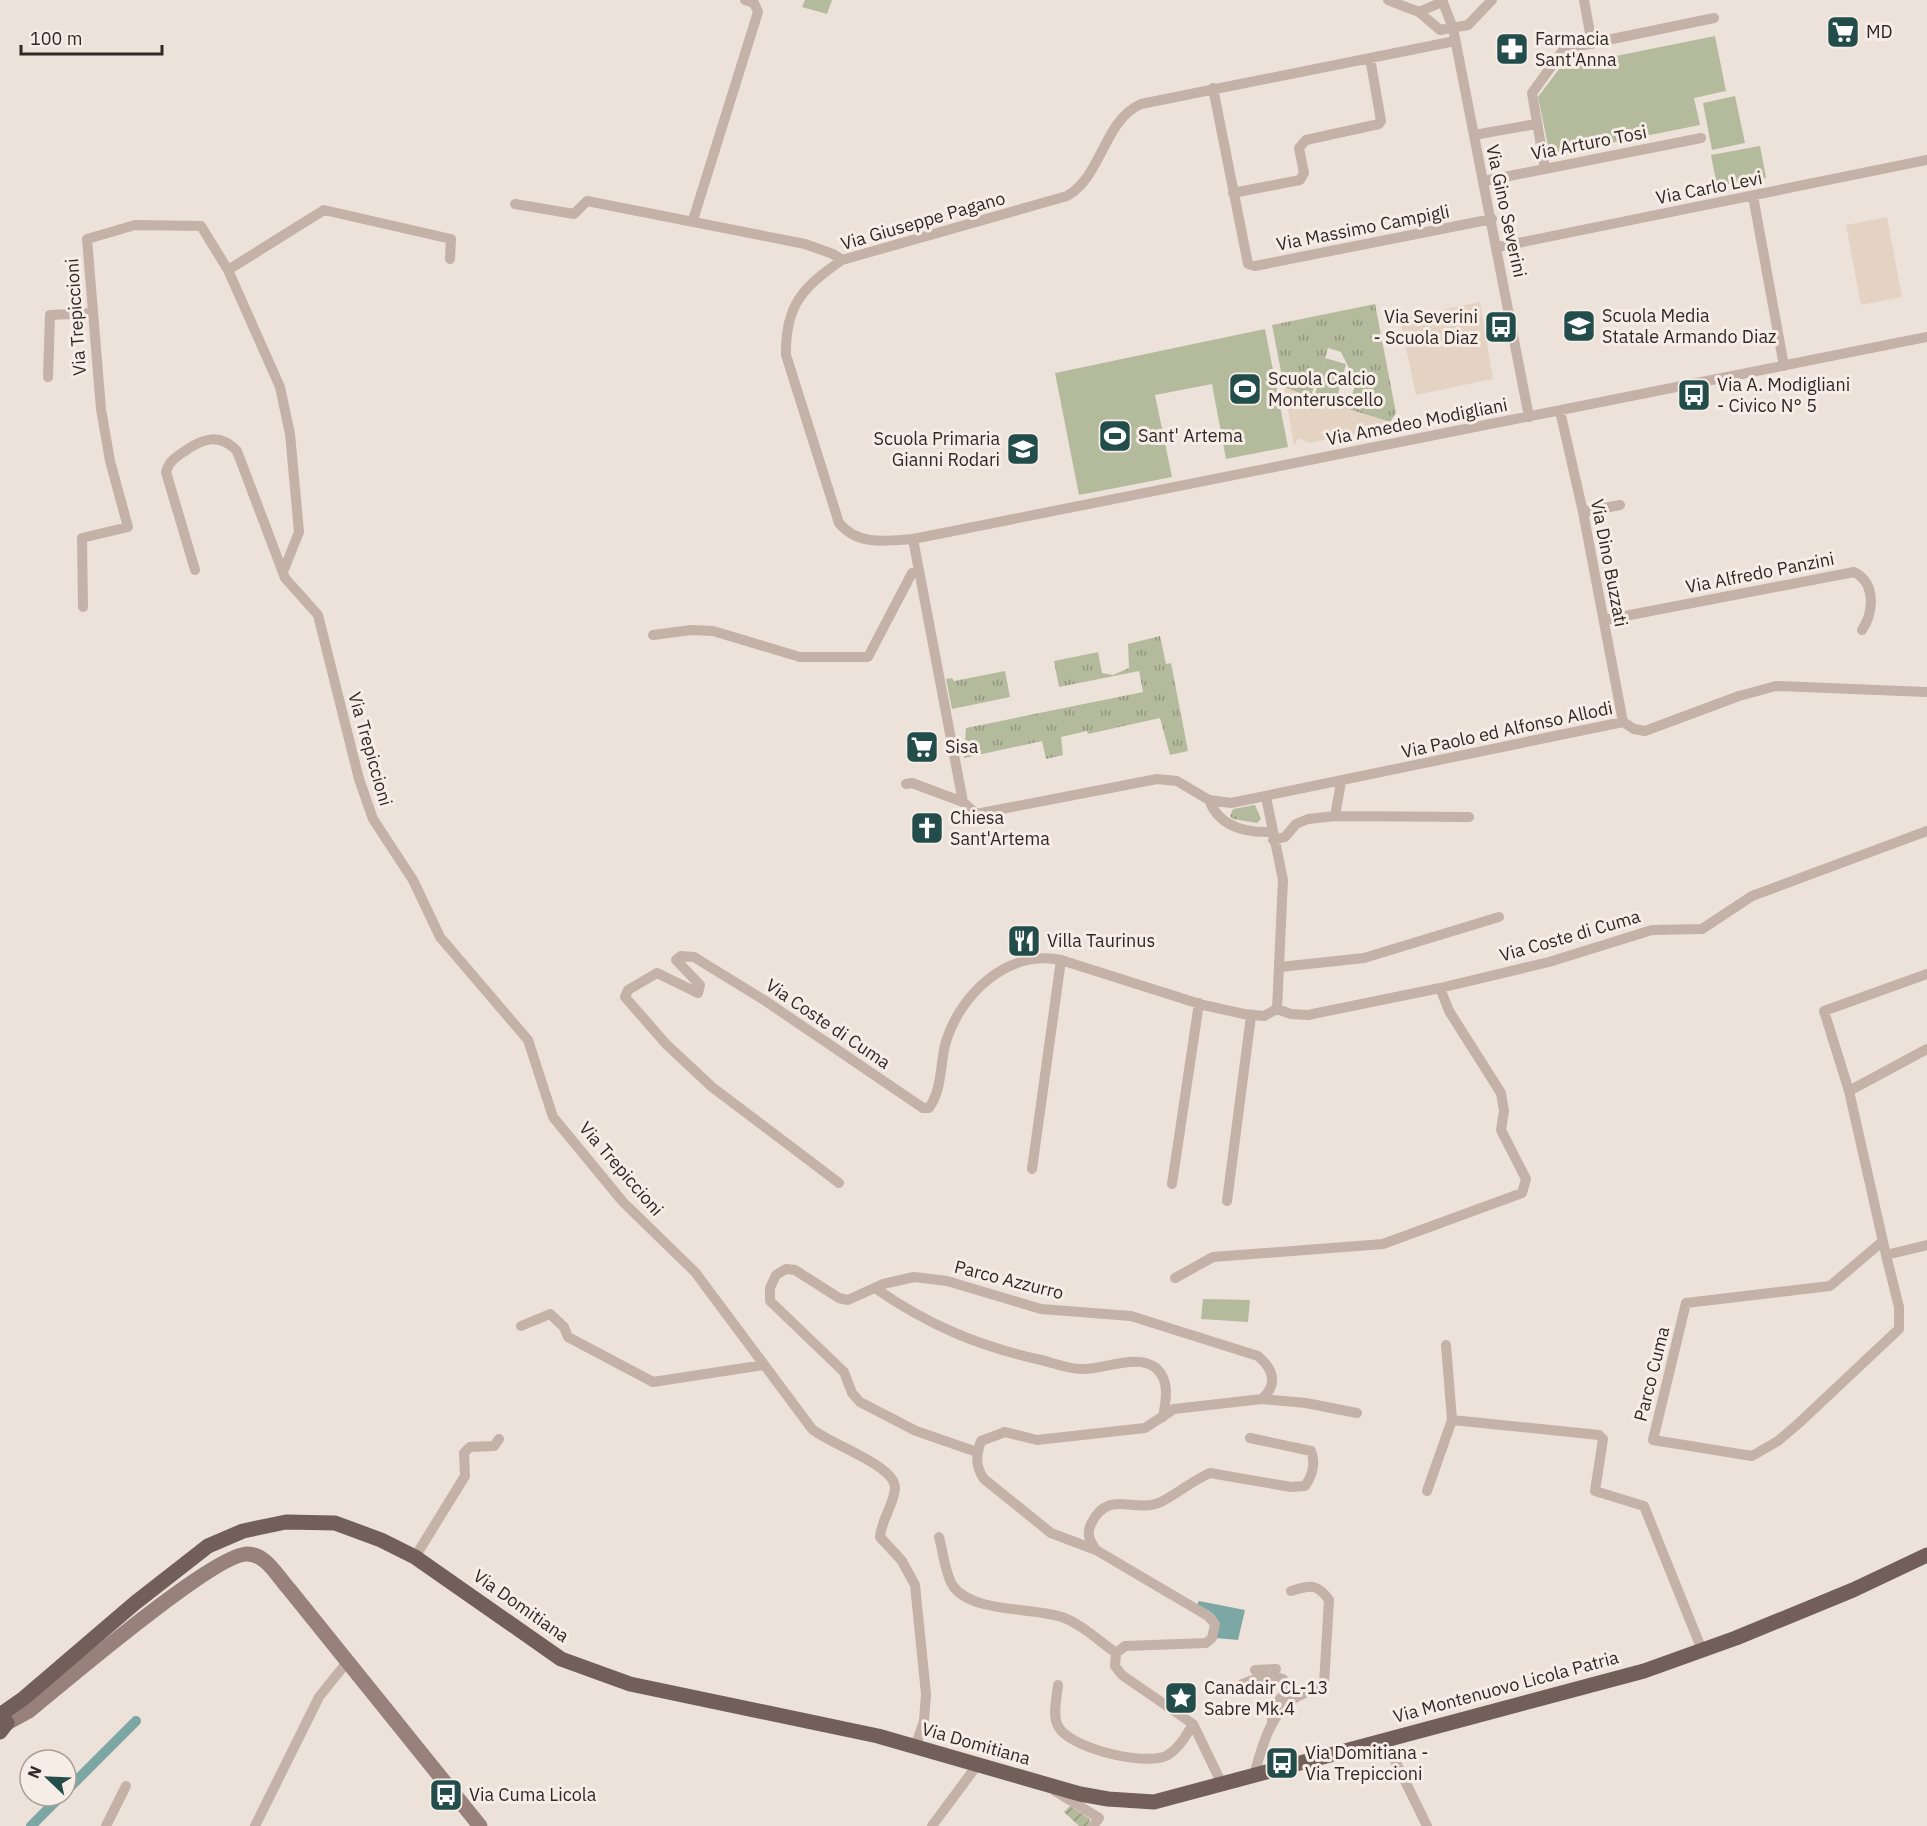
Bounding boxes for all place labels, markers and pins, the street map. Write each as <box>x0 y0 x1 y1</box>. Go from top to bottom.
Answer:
supermarket icon: MD <box>1825 14 1861 50</box>
place label: MD <box>1866 20 1893 43</box>
place label: Farmacia Sant'Anna <box>1535 27 1617 71</box>
pharmacy icon: Farmacia Sant'Anna <box>1494 31 1530 67</box>
place label: Scuola Media Statale Armando Diaz <box>1602 304 1776 348</box>
place label: Via Severini - Scuola Diaz <box>1373 305 1478 349</box>
school or university icon: Scuola Media Statale Armando Diaz <box>1561 308 1597 344</box>
bus stop icon: Via Severini - Scuola Diaz <box>1483 309 1519 345</box>
place label: Scuola Calcio Monteruscello <box>1268 367 1383 411</box>
sports icon: Scuola Calcio Monteruscello <box>1227 371 1263 407</box>
place label: Via A. Modigliani - Civico N° 5 <box>1717 373 1850 417</box>
bus stop icon: Via A. Modigliani - Civico N° 5 <box>1676 377 1712 413</box>
sports icon: Sant' Artema <box>1097 418 1133 454</box>
place label: Sant' Artema <box>1138 424 1243 447</box>
place label: Scuola Primaria Gianni Rodari <box>874 427 1000 471</box>
school or university icon: Scuola Primaria Gianni Rodari <box>1005 431 1041 467</box>
supermarket icon: Sisa <box>904 729 940 765</box>
place label: Sisa <box>945 735 979 758</box>
place label: Chiesa Sant'Artema <box>950 806 1050 850</box>
church icon: Chiesa Sant'Artema <box>909 810 945 846</box>
restaurant icon: Villa Taurinus <box>1006 923 1042 959</box>
place label: Villa Taurinus <box>1047 929 1155 952</box>
place label: Canadair CL-13 Sabre Mk.4 <box>1204 1676 1328 1720</box>
place icon: Canadair CL-13 Sabre Mk.4 <box>1163 1680 1199 1716</box>
place label: Via Domitiana - Via Trepiccioni <box>1305 1741 1428 1785</box>
bus stop icon: Via Domitiana - Via Trepiccioni <box>1264 1745 1300 1781</box>
bus stop icon: Via Cuma Licola <box>428 1777 464 1813</box>
place label: Via Cuma Licola <box>469 1783 597 1806</box>

